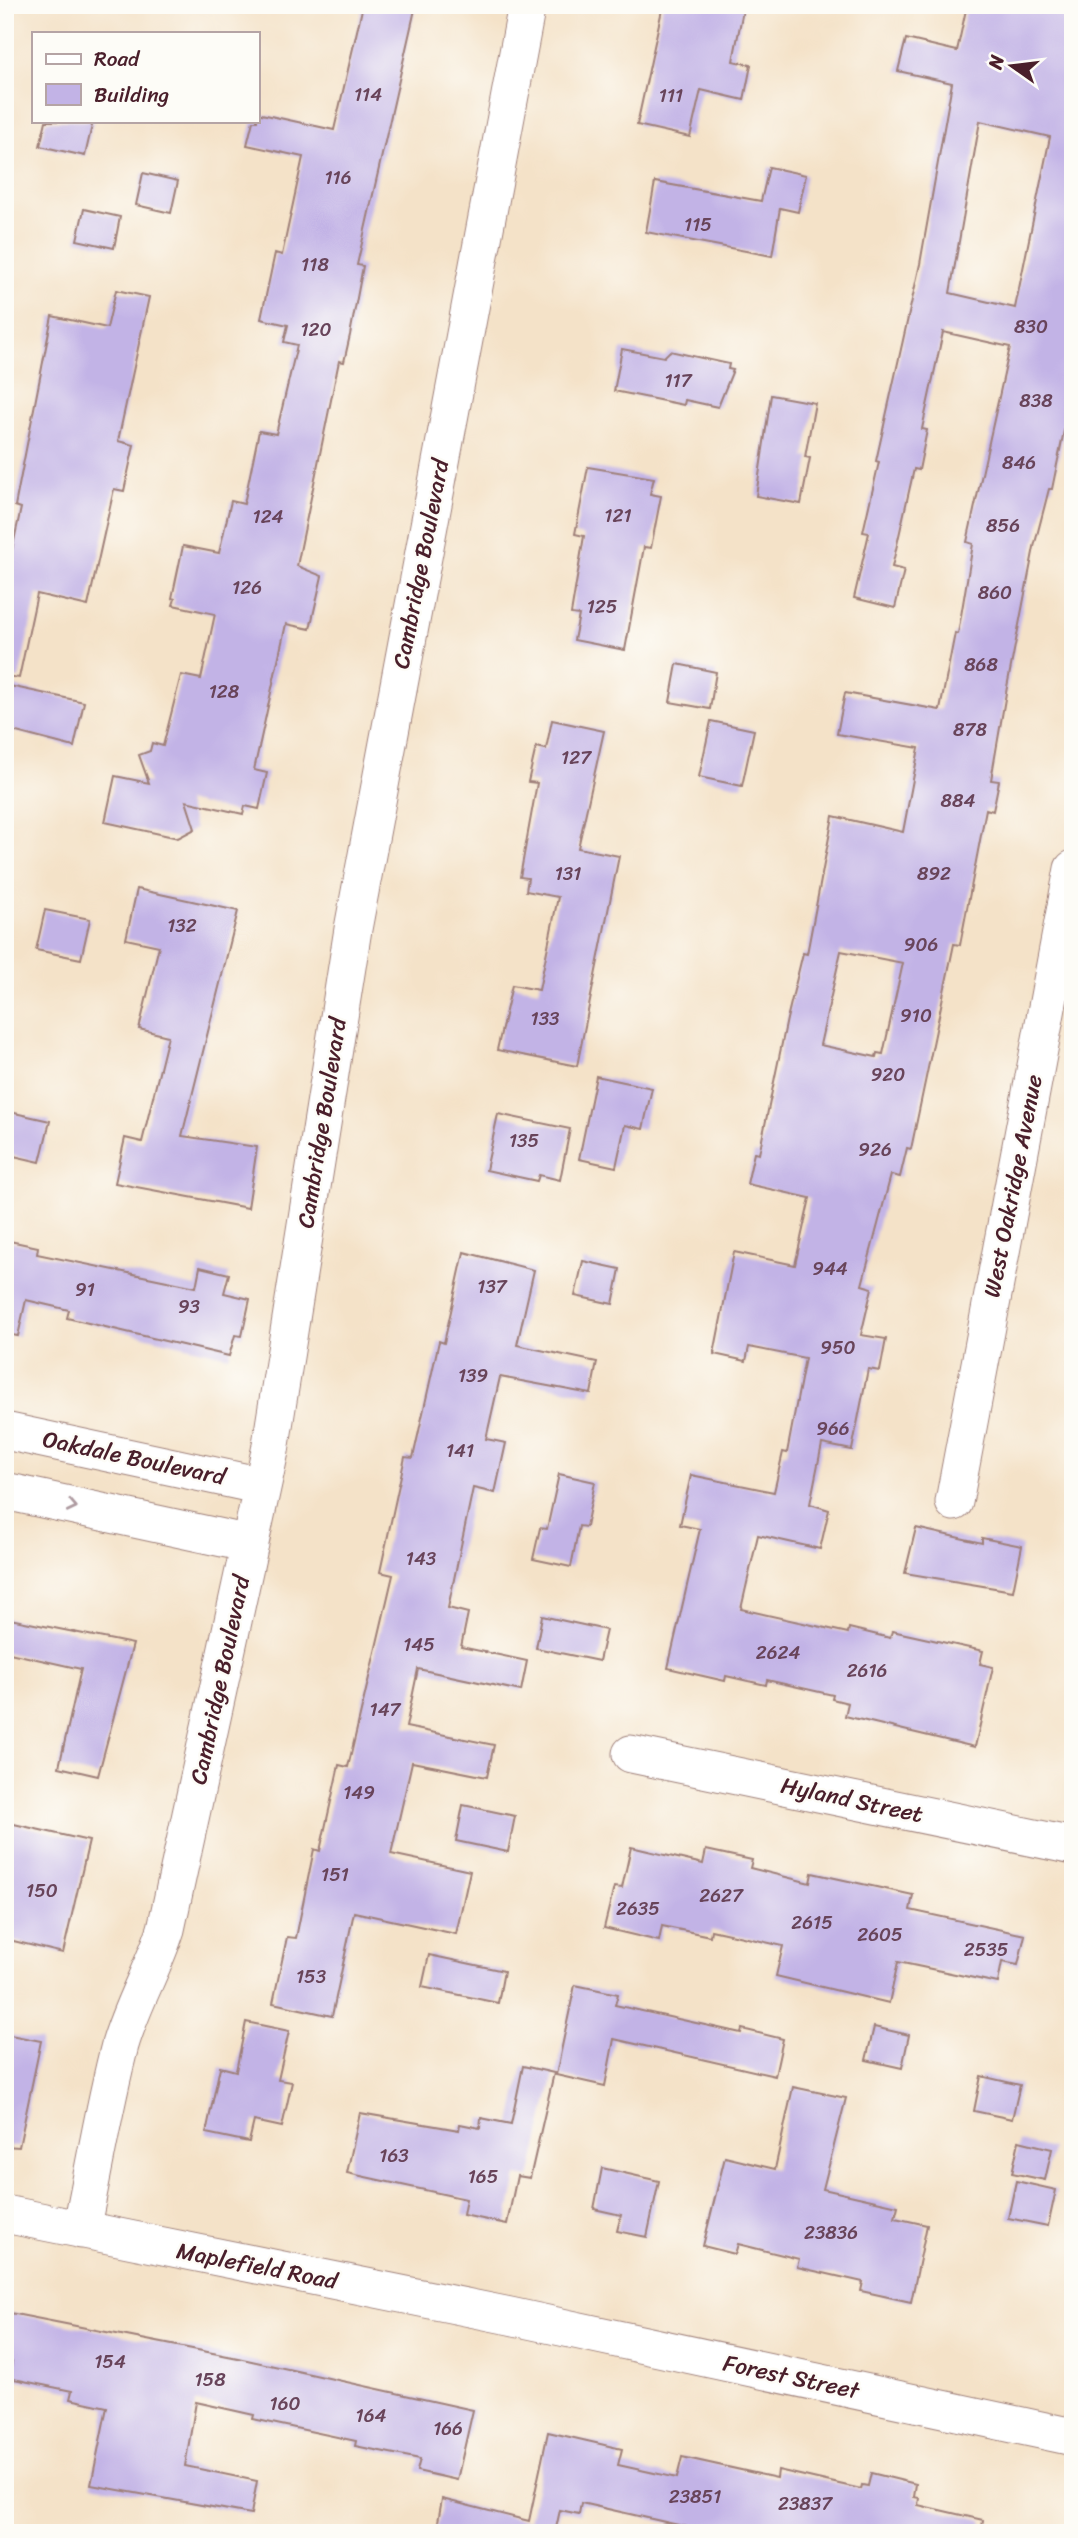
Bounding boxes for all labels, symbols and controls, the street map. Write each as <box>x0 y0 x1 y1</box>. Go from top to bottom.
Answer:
legend <box>32 32 259 122</box>
north arrow <box>976 32 1046 102</box>
text: Road <box>94 40 141 78</box>
text: N <box>978 51 1014 73</box>
text: Building <box>94 76 170 114</box>
house number: 114 <box>354 78 382 111</box>
house number: 111 <box>659 79 683 112</box>
house number: 116 <box>324 161 352 194</box>
house number: 115 <box>684 208 712 241</box>
house number: 118 <box>301 248 329 281</box>
house number: 830 <box>1014 310 1048 343</box>
house number: 120 <box>300 313 332 346</box>
house number: 117 <box>664 364 693 397</box>
house number: 838 <box>1019 384 1053 417</box>
house number: 846 <box>1002 446 1036 479</box>
street label: Cambridge Boulevard <box>381 454 462 672</box>
house number: 121 <box>604 499 632 532</box>
house number: 124 <box>253 500 284 533</box>
house number: 856 <box>986 509 1020 542</box>
house number: 126 <box>232 571 262 604</box>
house number: 860 <box>978 576 1012 609</box>
house number: 125 <box>587 590 618 623</box>
house number: 868 <box>964 648 998 681</box>
house number: 128 <box>209 675 240 708</box>
house number: 878 <box>953 713 987 746</box>
house number: 127 <box>561 741 592 774</box>
house number: 884 <box>941 784 976 817</box>
house number: 131 <box>555 857 581 890</box>
house number: 892 <box>917 857 951 890</box>
house number: 132 <box>167 909 197 942</box>
house number: 906 <box>904 928 938 961</box>
house number: 910 <box>900 999 932 1032</box>
house number: 133 <box>530 1002 560 1035</box>
street label: Cambridge Boulevard <box>285 1013 359 1231</box>
house number: 920 <box>871 1058 905 1091</box>
street label: West Oakridge Avenue <box>971 1071 1055 1301</box>
house number: 135 <box>509 1124 539 1157</box>
house number: 926 <box>858 1133 892 1166</box>
house number: 944 <box>812 1252 848 1285</box>
house number: 137 <box>477 1270 508 1303</box>
house number: 91 <box>75 1273 95 1306</box>
house number: 93 <box>178 1290 201 1323</box>
house number: 950 <box>820 1331 856 1364</box>
house number: 139 <box>458 1359 488 1392</box>
house number: 966 <box>816 1412 850 1445</box>
street label: Oakdale Boulevard <box>39 1419 231 1498</box>
house number: 141 <box>446 1434 474 1467</box>
one-way arrow <box>66 1497 78 1512</box>
house number: 143 <box>406 1542 437 1575</box>
street label: Cambridge Boulevard <box>178 1570 263 1788</box>
house number: 145 <box>403 1628 435 1661</box>
house number: 2624 <box>756 1636 800 1669</box>
house number: 2616 <box>847 1654 887 1687</box>
house number: 147 <box>370 1693 402 1726</box>
street label: Hyland Street <box>777 1765 927 1835</box>
house number: 149 <box>343 1776 375 1809</box>
house number: 151 <box>321 1858 349 1891</box>
house number: 150 <box>26 1874 58 1907</box>
house number: 2627 <box>699 1879 744 1912</box>
house number: 2635 <box>616 1892 660 1925</box>
house number: 2615 <box>791 1906 833 1939</box>
house number: 2605 <box>857 1918 903 1951</box>
house number: 2535 <box>964 1933 1009 1966</box>
house number: 153 <box>296 1960 327 1993</box>
house number: 163 <box>379 2139 409 2172</box>
house number: 165 <box>468 2160 499 2193</box>
house number: 23836 <box>804 2216 858 2249</box>
street label: Maplefield Road <box>173 2230 343 2302</box>
street label: Forest Street <box>719 2343 865 2412</box>
house number: 154 <box>94 2345 126 2378</box>
house number: 158 <box>194 2363 226 2396</box>
house number: 160 <box>270 2387 300 2420</box>
house number: 164 <box>356 2399 387 2432</box>
house number: 166 <box>433 2412 463 2445</box>
house number: 23851 <box>669 2480 721 2513</box>
house number: 23837 <box>778 2487 833 2520</box>

